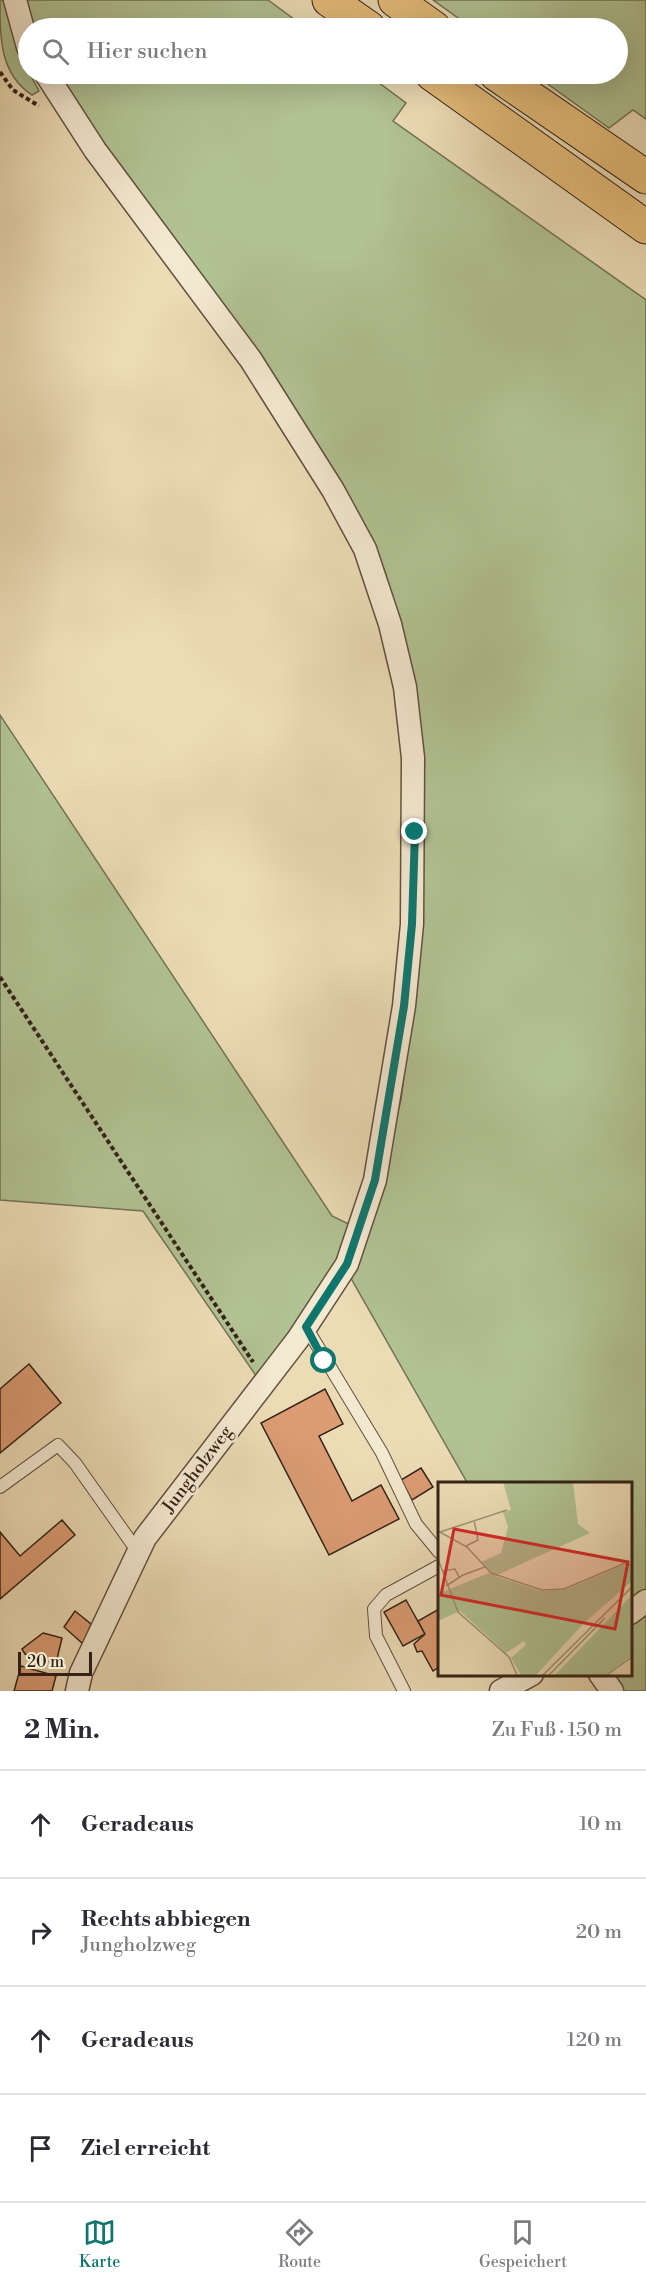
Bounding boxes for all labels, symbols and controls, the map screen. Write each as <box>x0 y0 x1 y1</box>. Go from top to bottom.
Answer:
search box <box>18 18 628 84</box>
icon: search <box>39 35 72 68</box>
text: Hier suchen <box>87 38 207 65</box>
route end <box>401 818 427 844</box>
route start <box>310 1347 336 1373</box>
street label: Jungholzweg <box>156 1421 238 1518</box>
inset map <box>438 1482 631 1676</box>
scale bar <box>18 1649 92 1676</box>
text: 20 m <box>27 1652 64 1672</box>
text: 2 Min. <box>24 1714 100 1746</box>
text: Zu Fuß · 150 m <box>492 1718 622 1743</box>
icon: ahead <box>24 1808 57 1841</box>
text: Geradeaus <box>81 1811 194 1838</box>
text: 10 m <box>579 1812 622 1837</box>
text: Rechts abbiegen <box>81 1906 251 1933</box>
icon: right <box>24 1916 57 1949</box>
text: 20 m <box>576 1920 622 1945</box>
text: Jungholzweg <box>81 1933 196 1958</box>
icon: ahead <box>24 2024 57 2057</box>
text: Geradeaus <box>81 2027 194 2054</box>
text: 120 m <box>567 2028 622 2053</box>
icon: arrive <box>24 2132 57 2165</box>
text: Ziel erreicht <box>81 2135 210 2162</box>
tab: Karte <box>79 2216 120 2272</box>
tab: Route <box>278 2216 321 2272</box>
tab: Gespeichert <box>479 2216 567 2272</box>

